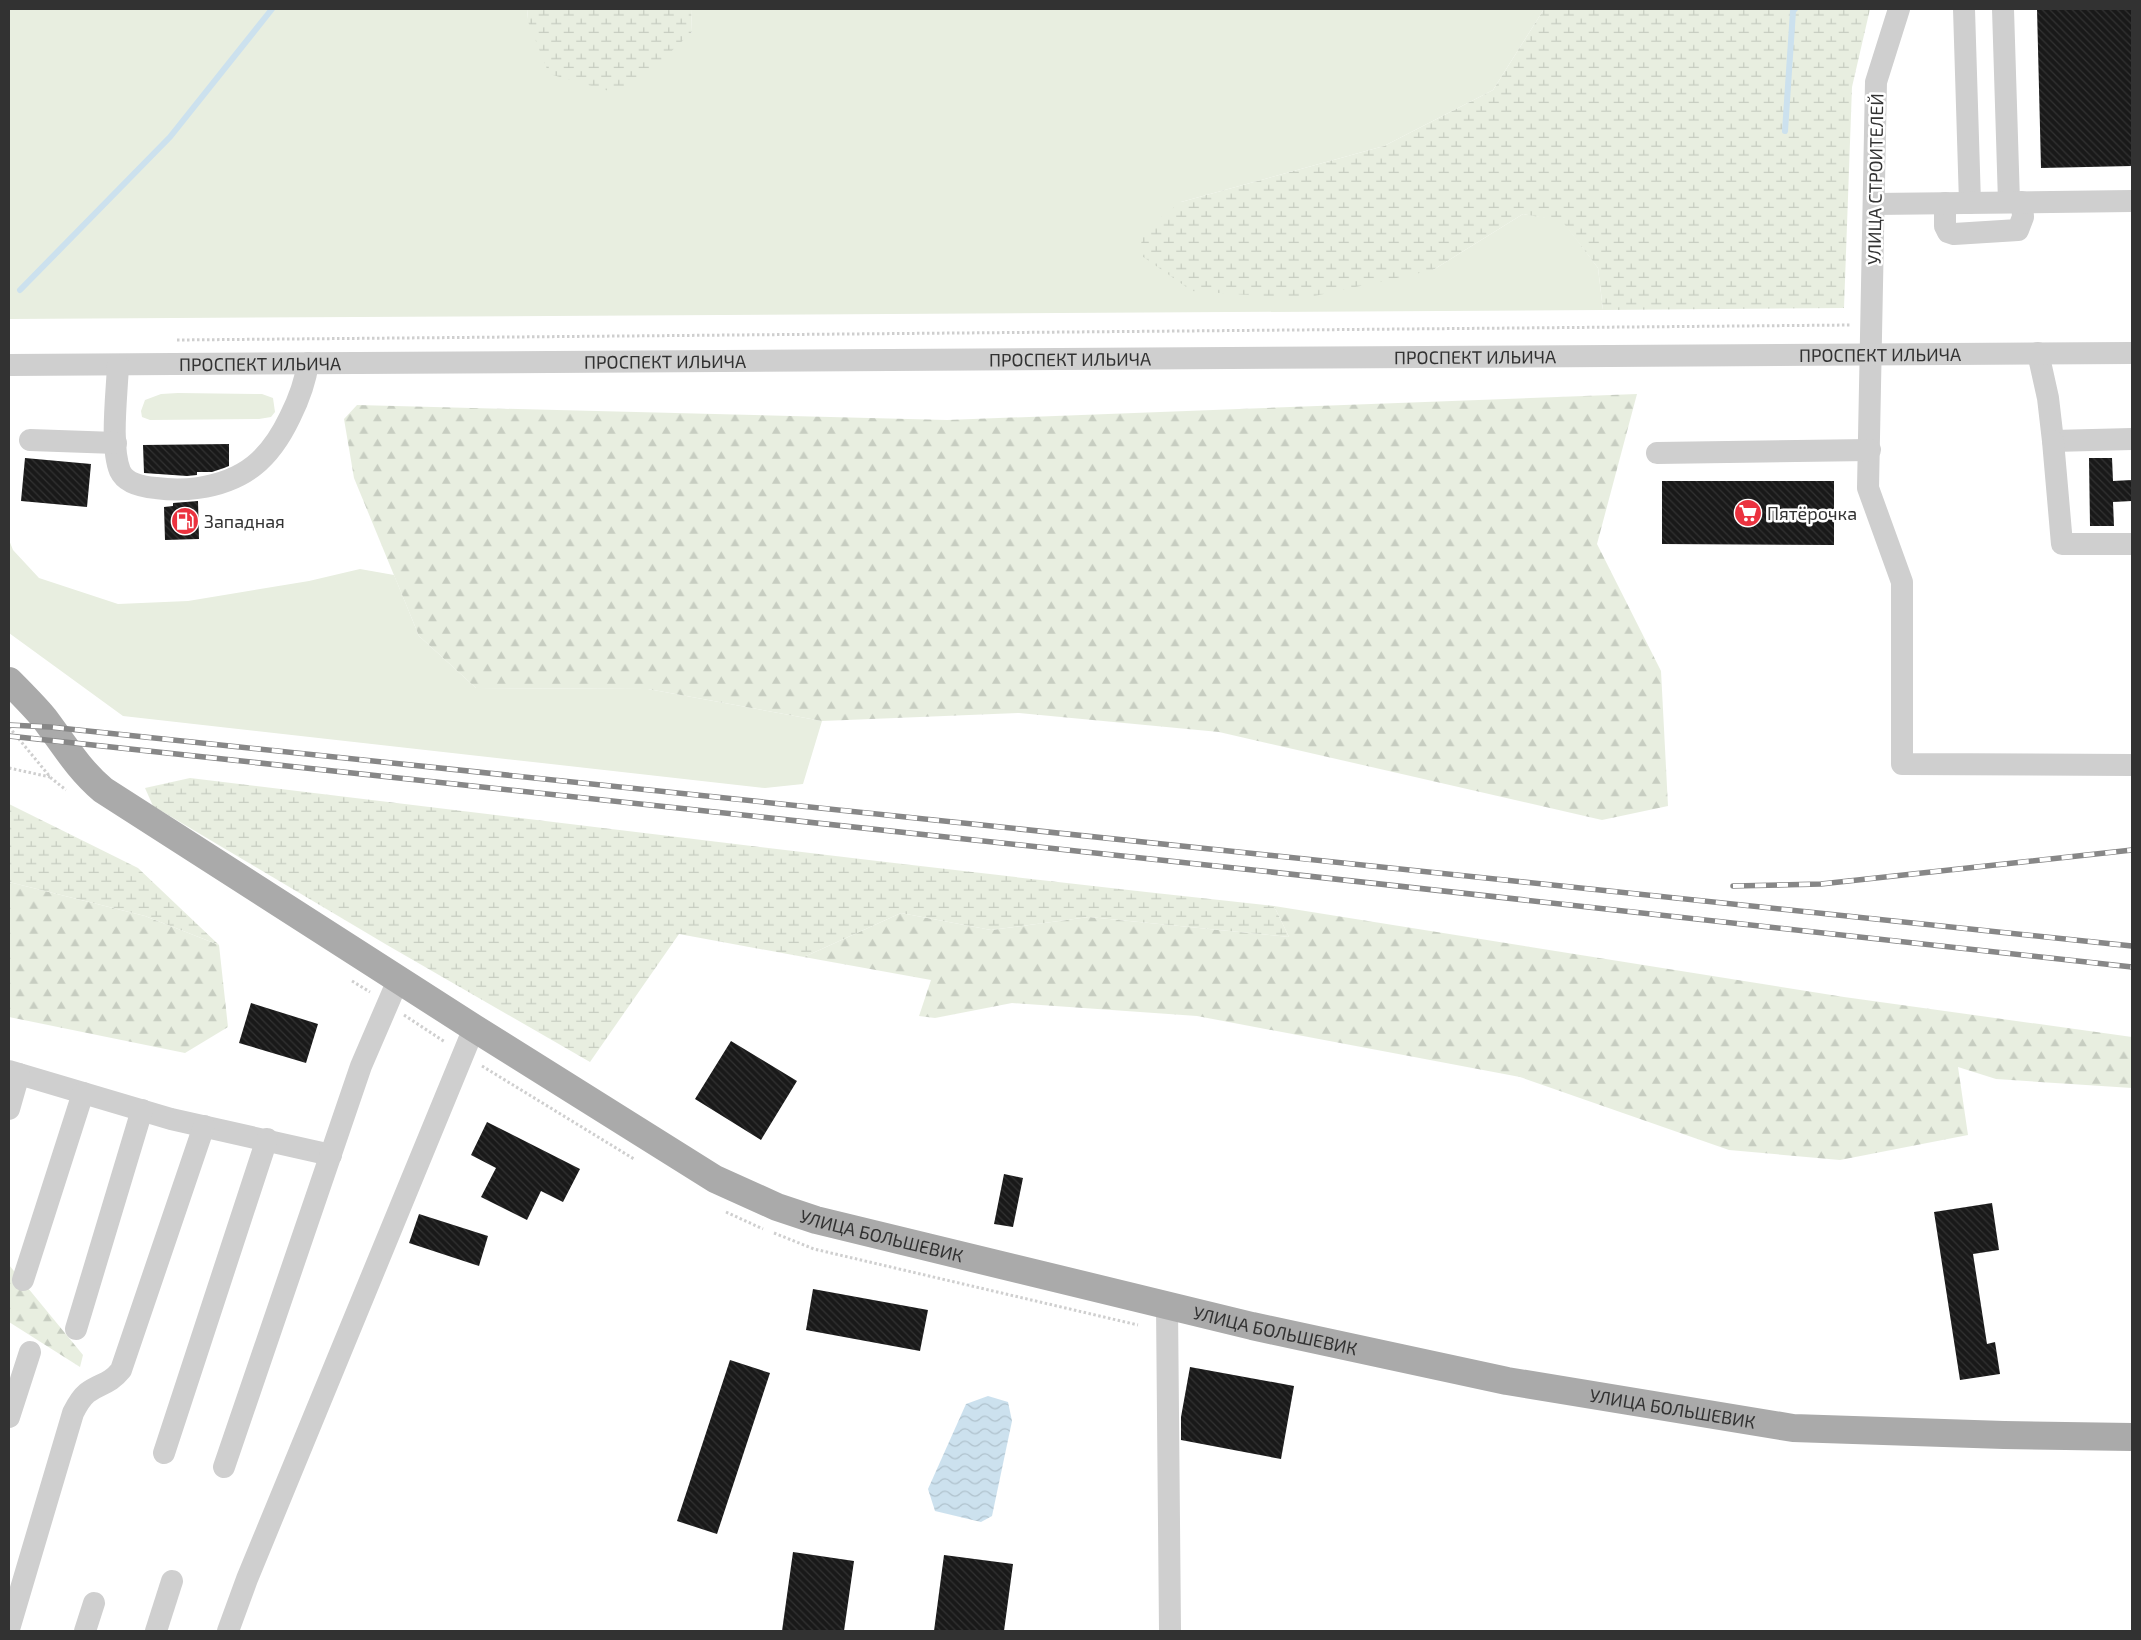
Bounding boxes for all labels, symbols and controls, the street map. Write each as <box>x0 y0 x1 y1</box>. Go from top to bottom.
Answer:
street label: УЛИЦА СТРОИТЕЛЕЙ <box>1863 93 1887 265</box>
street label: ПРОСПЕКТ ИЛЬИЧА <box>1799 343 1962 366</box>
street label: ПРОСПЕКТ ИЛЬИЧА <box>1394 345 1557 368</box>
street label: ПРОСПЕКТ ИЛЬИЧА <box>989 348 1152 370</box>
street label: ПРОСПЕКТ ИЛЬИЧА <box>584 350 747 373</box>
street label: ПРОСПЕКТ ИЛЬИЧА <box>179 352 342 375</box>
supermarket icon: Пятёрочка <box>1733 498 1763 528</box>
place label: Пятёрочка <box>1767 502 1857 524</box>
fuel station icon: Западная <box>170 506 200 536</box>
place label: Западная <box>204 510 285 532</box>
street label: УЛИЦА БОЛЬШЕВИК <box>797 1204 966 1266</box>
street label: УЛИЦА БОЛЬШЕВИК <box>1191 1301 1360 1359</box>
street label: УЛИЦА БОЛЬШЕВИК <box>1588 1384 1757 1433</box>

